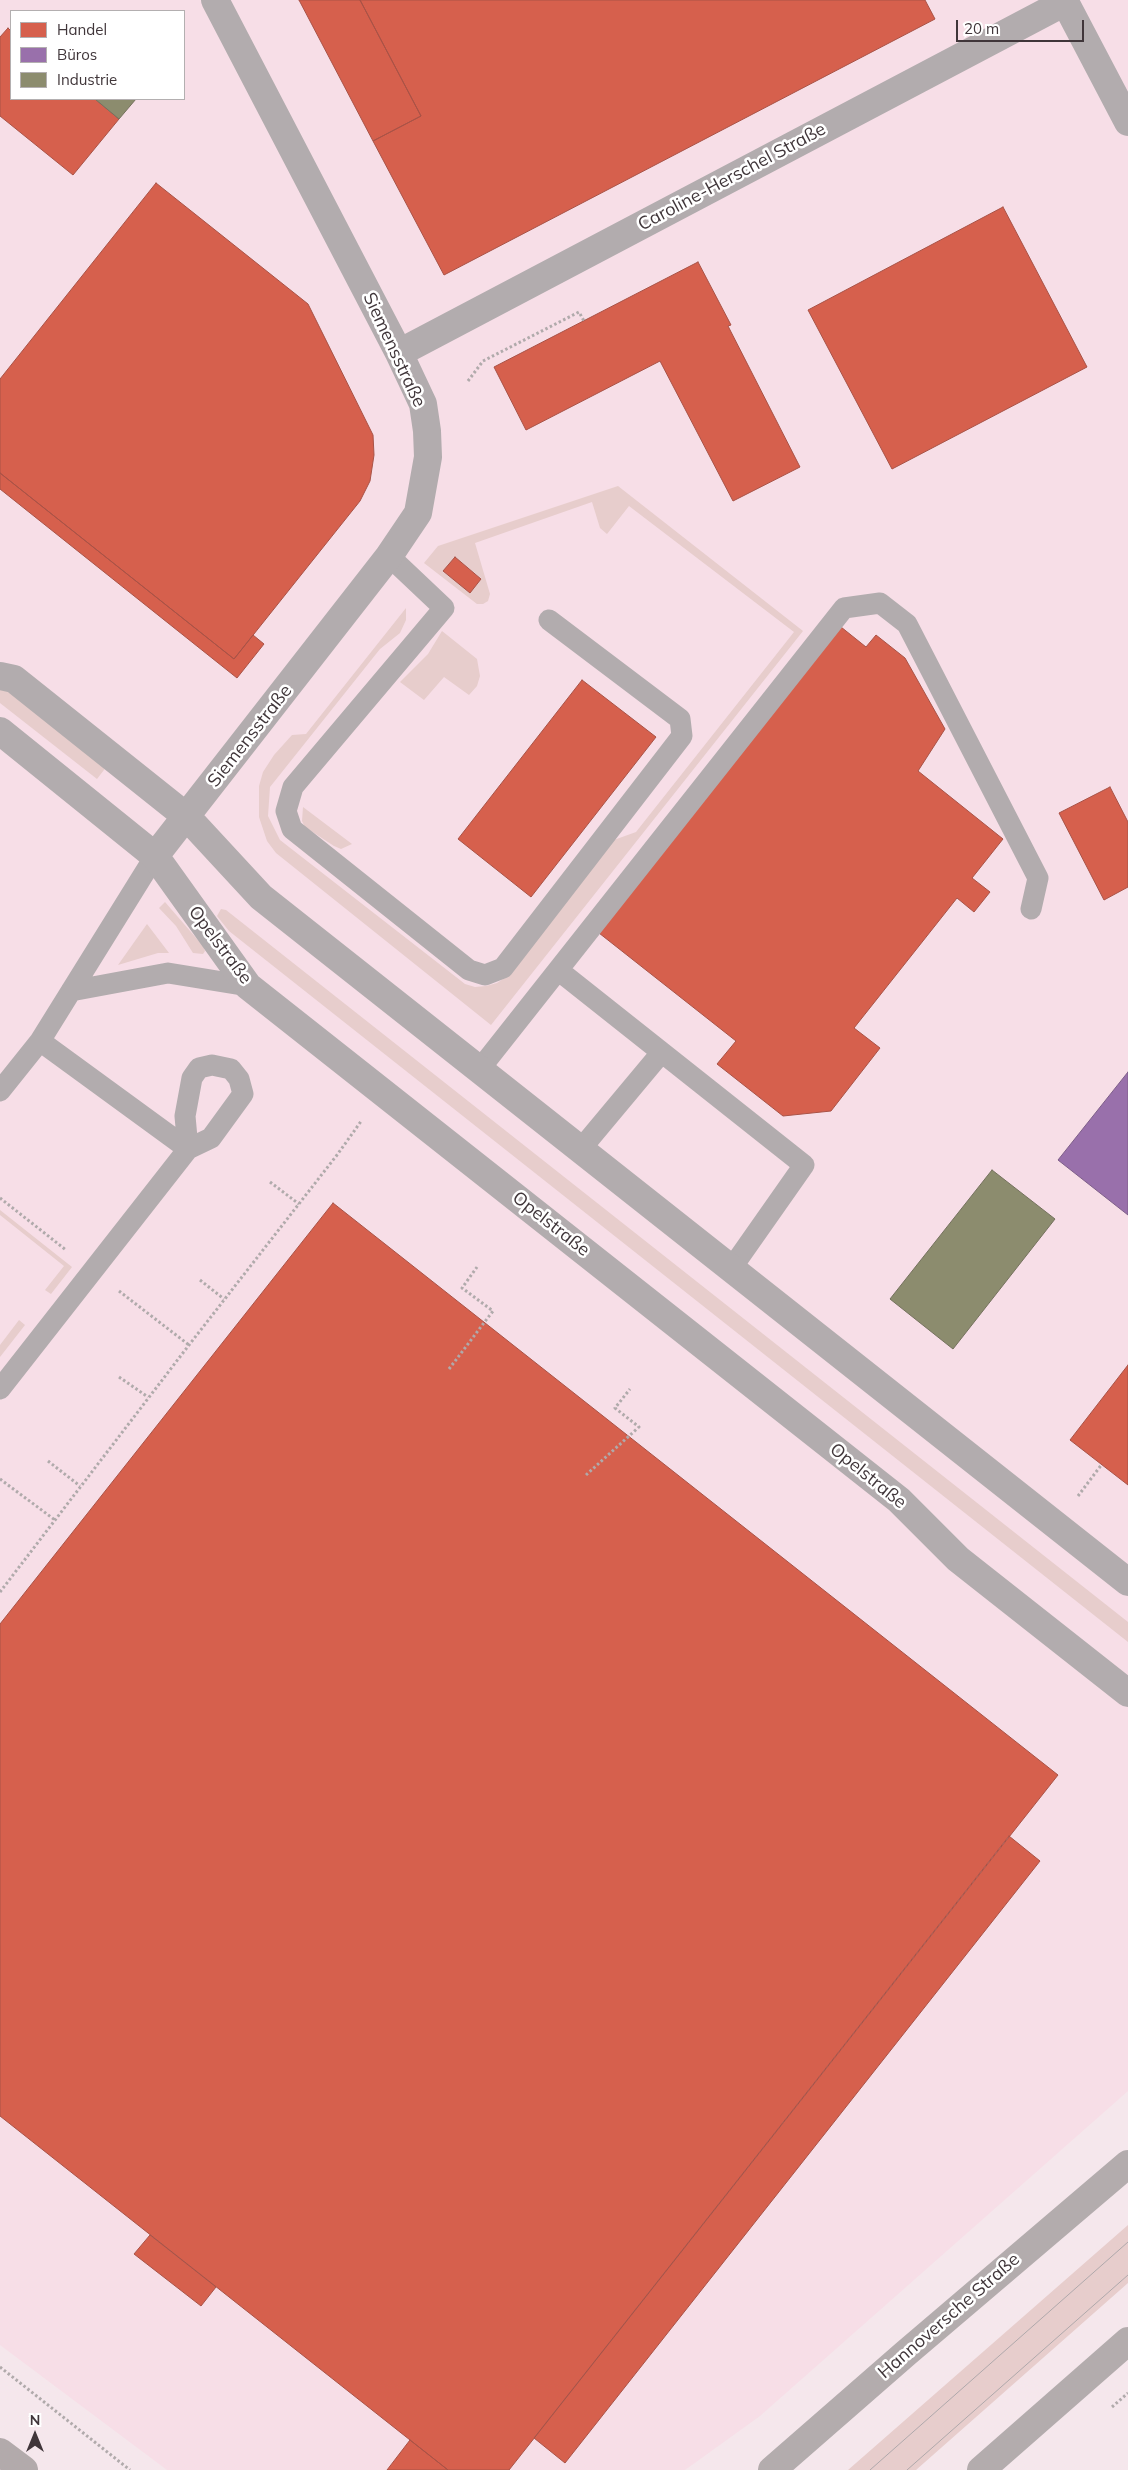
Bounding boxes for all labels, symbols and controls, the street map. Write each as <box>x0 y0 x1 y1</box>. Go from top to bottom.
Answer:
legend <box>10 10 185 100</box>
scale bar <box>958 10 1086 42</box>
text: 20 m <box>964 19 999 38</box>
text: Handel <box>57 20 107 39</box>
text: Büros <box>57 45 97 64</box>
text: Industrie <box>57 70 117 89</box>
street label: Caroline-Herschel Straße <box>634 118 830 236</box>
street label: Siemensstraße <box>358 289 430 411</box>
street label: Siemensstraße <box>203 681 297 791</box>
street label: Opelstraße <box>184 902 256 988</box>
street label: Opelstraße <box>508 1187 594 1261</box>
street label: Opelstraße <box>825 1439 911 1513</box>
street label: Hannoversche Straße <box>874 2249 1024 2383</box>
north arrow <box>10 2410 60 2460</box>
text: N <box>30 2411 40 2429</box>

